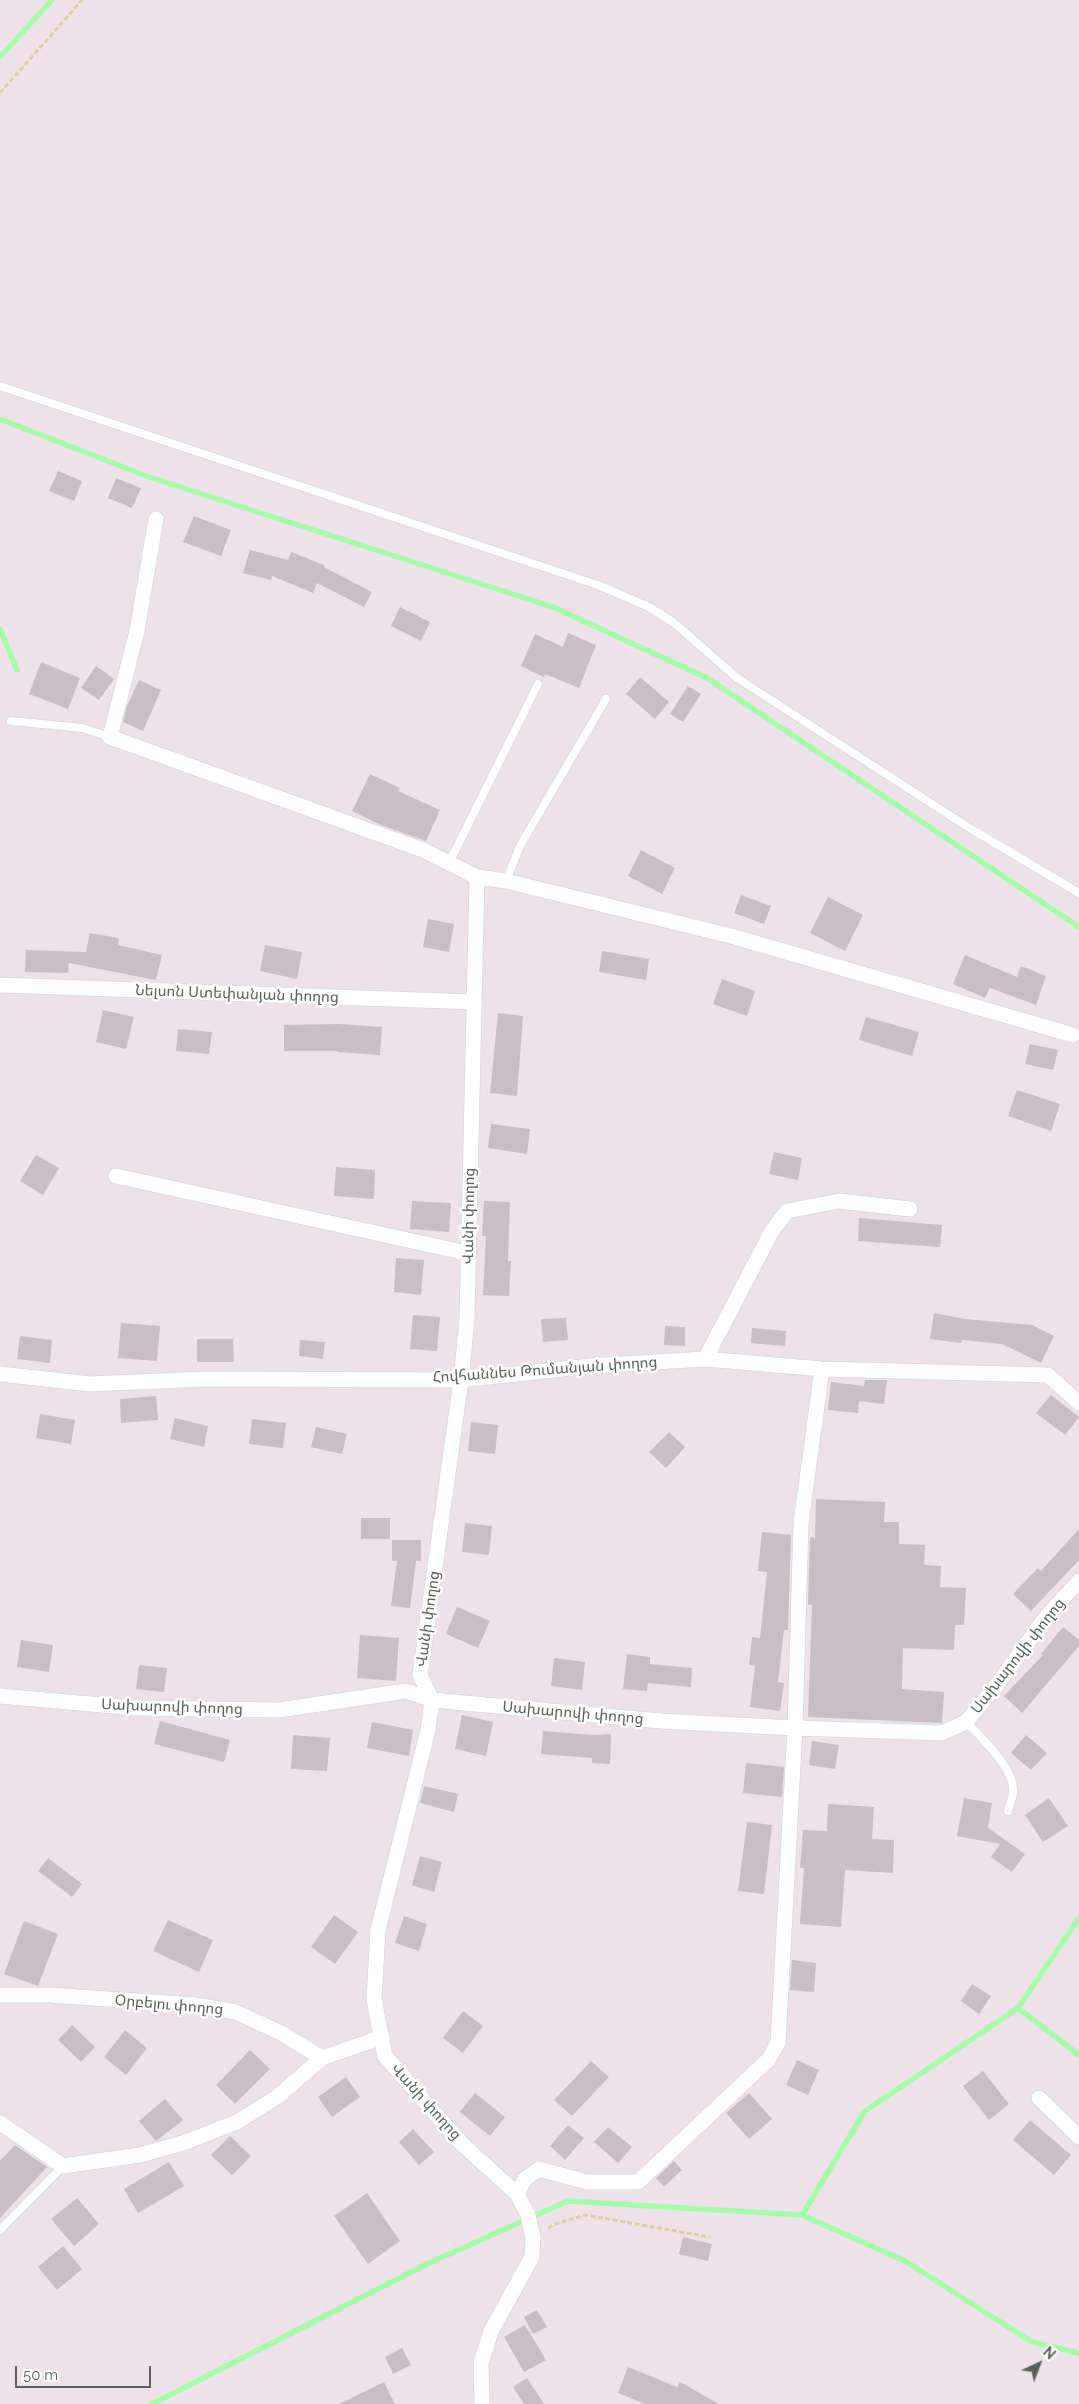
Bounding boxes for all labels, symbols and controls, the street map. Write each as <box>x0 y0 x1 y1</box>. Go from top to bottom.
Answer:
street label: Նելսոն Ստեփանյան փողոց <box>135 981 339 1007</box>
street label: Վանի փողոց <box>459 1167 479 1265</box>
street label: Հովհաննես Թումանյան փողոց <box>432 1353 658 1387</box>
street label: Վանի փողոց <box>412 1570 444 1668</box>
street label: Սախարովի փողոց <box>967 1595 1069 1717</box>
street label: Սախարովի փողոց <box>101 1696 243 1718</box>
street label: Սախարովի փողոց <box>502 1698 644 1728</box>
street label: Օրբելու փողոց <box>114 1991 224 2019</box>
street label: Վանի փողոց <box>387 2060 465 2144</box>
north arrow <box>1014 2339 1064 2389</box>
text: N <box>1040 2344 1059 2363</box>
scale bar <box>18 2356 154 2388</box>
text: 50 m <box>23 2366 58 2384</box>

